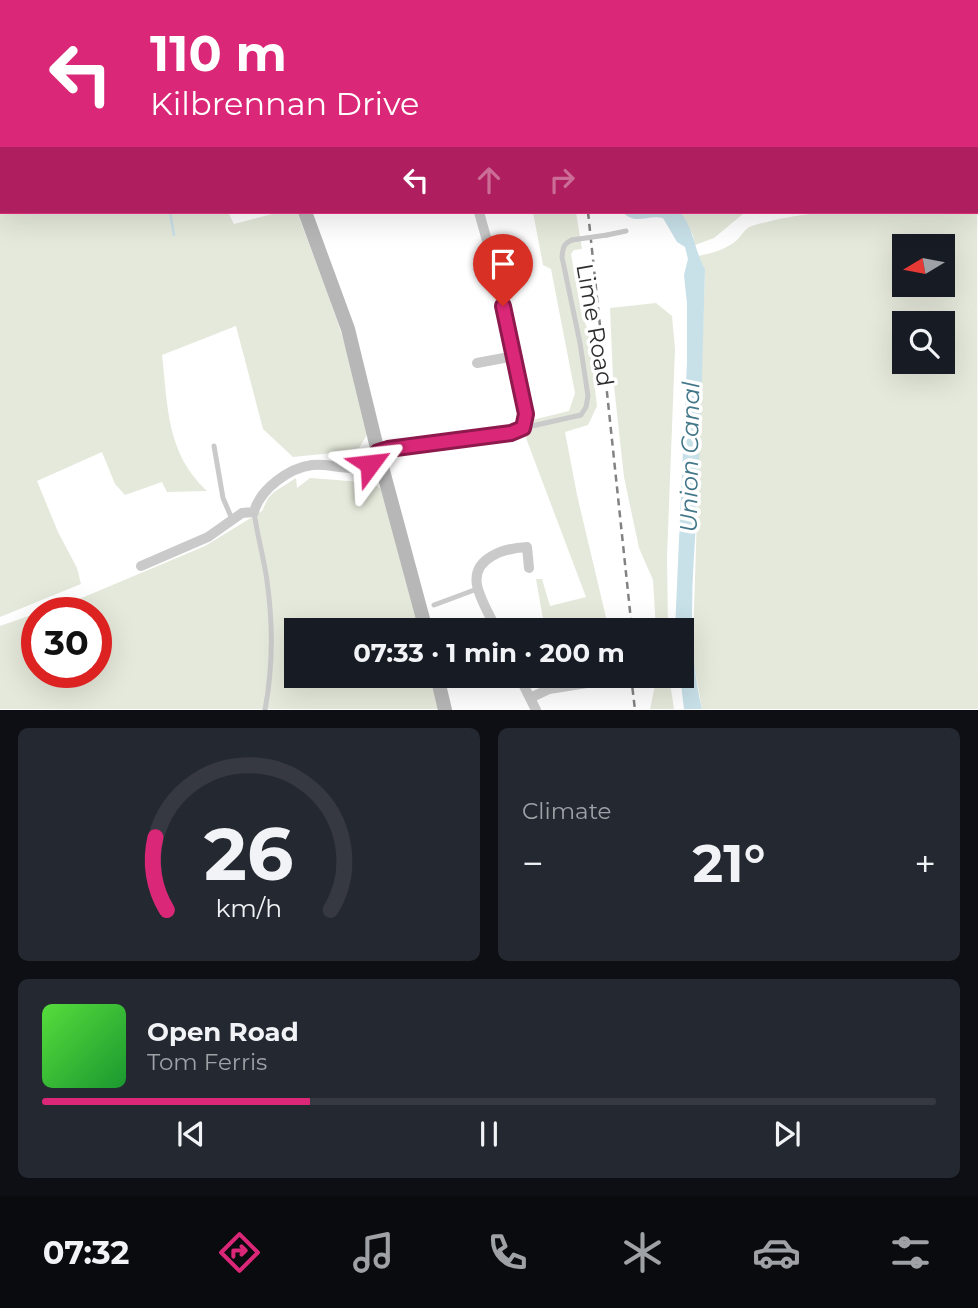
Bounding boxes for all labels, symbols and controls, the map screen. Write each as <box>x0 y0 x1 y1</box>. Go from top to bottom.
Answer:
text: 110 m <box>150 24 287 83</box>
icon: left <box>35 28 126 119</box>
text: Kilbrennan Drive <box>150 84 419 123</box>
icon: left <box>397 161 435 199</box>
icon: ahead <box>470 161 508 199</box>
icon: right <box>543 161 581 199</box>
pin <box>473 234 533 306</box>
north arrow <box>892 234 956 298</box>
map controls <box>892 234 955 374</box>
icon: arrive <box>484 245 522 283</box>
street label: Lime Road <box>570 261 620 389</box>
button: search <box>892 311 955 374</box>
water label: Union Canal <box>674 381 705 533</box>
position arrow <box>333 427 407 501</box>
speed limit sign: 30 <box>21 597 112 688</box>
text: 07:33 · 1 min · 200 m <box>353 637 625 669</box>
text: Climate <box>522 797 611 825</box>
text: 26 <box>204 811 294 899</box>
text: 21° <box>693 832 765 895</box>
text: − <box>522 840 544 887</box>
text: + <box>914 840 936 887</box>
text: km/h <box>216 893 282 923</box>
text: Open Road <box>147 1016 299 1048</box>
text: Tom Ferris <box>147 1048 267 1076</box>
icon: previous <box>172 1115 210 1153</box>
icon: pause <box>470 1115 508 1153</box>
icon: next <box>768 1115 806 1153</box>
icon: directions <box>215 1228 264 1277</box>
icon: music <box>349 1228 398 1277</box>
icon: phone <box>483 1228 532 1277</box>
icon: climate <box>618 1228 667 1277</box>
icon: car <box>752 1228 801 1277</box>
icon: filters <box>886 1228 935 1277</box>
text: 07:32 <box>43 1233 130 1272</box>

